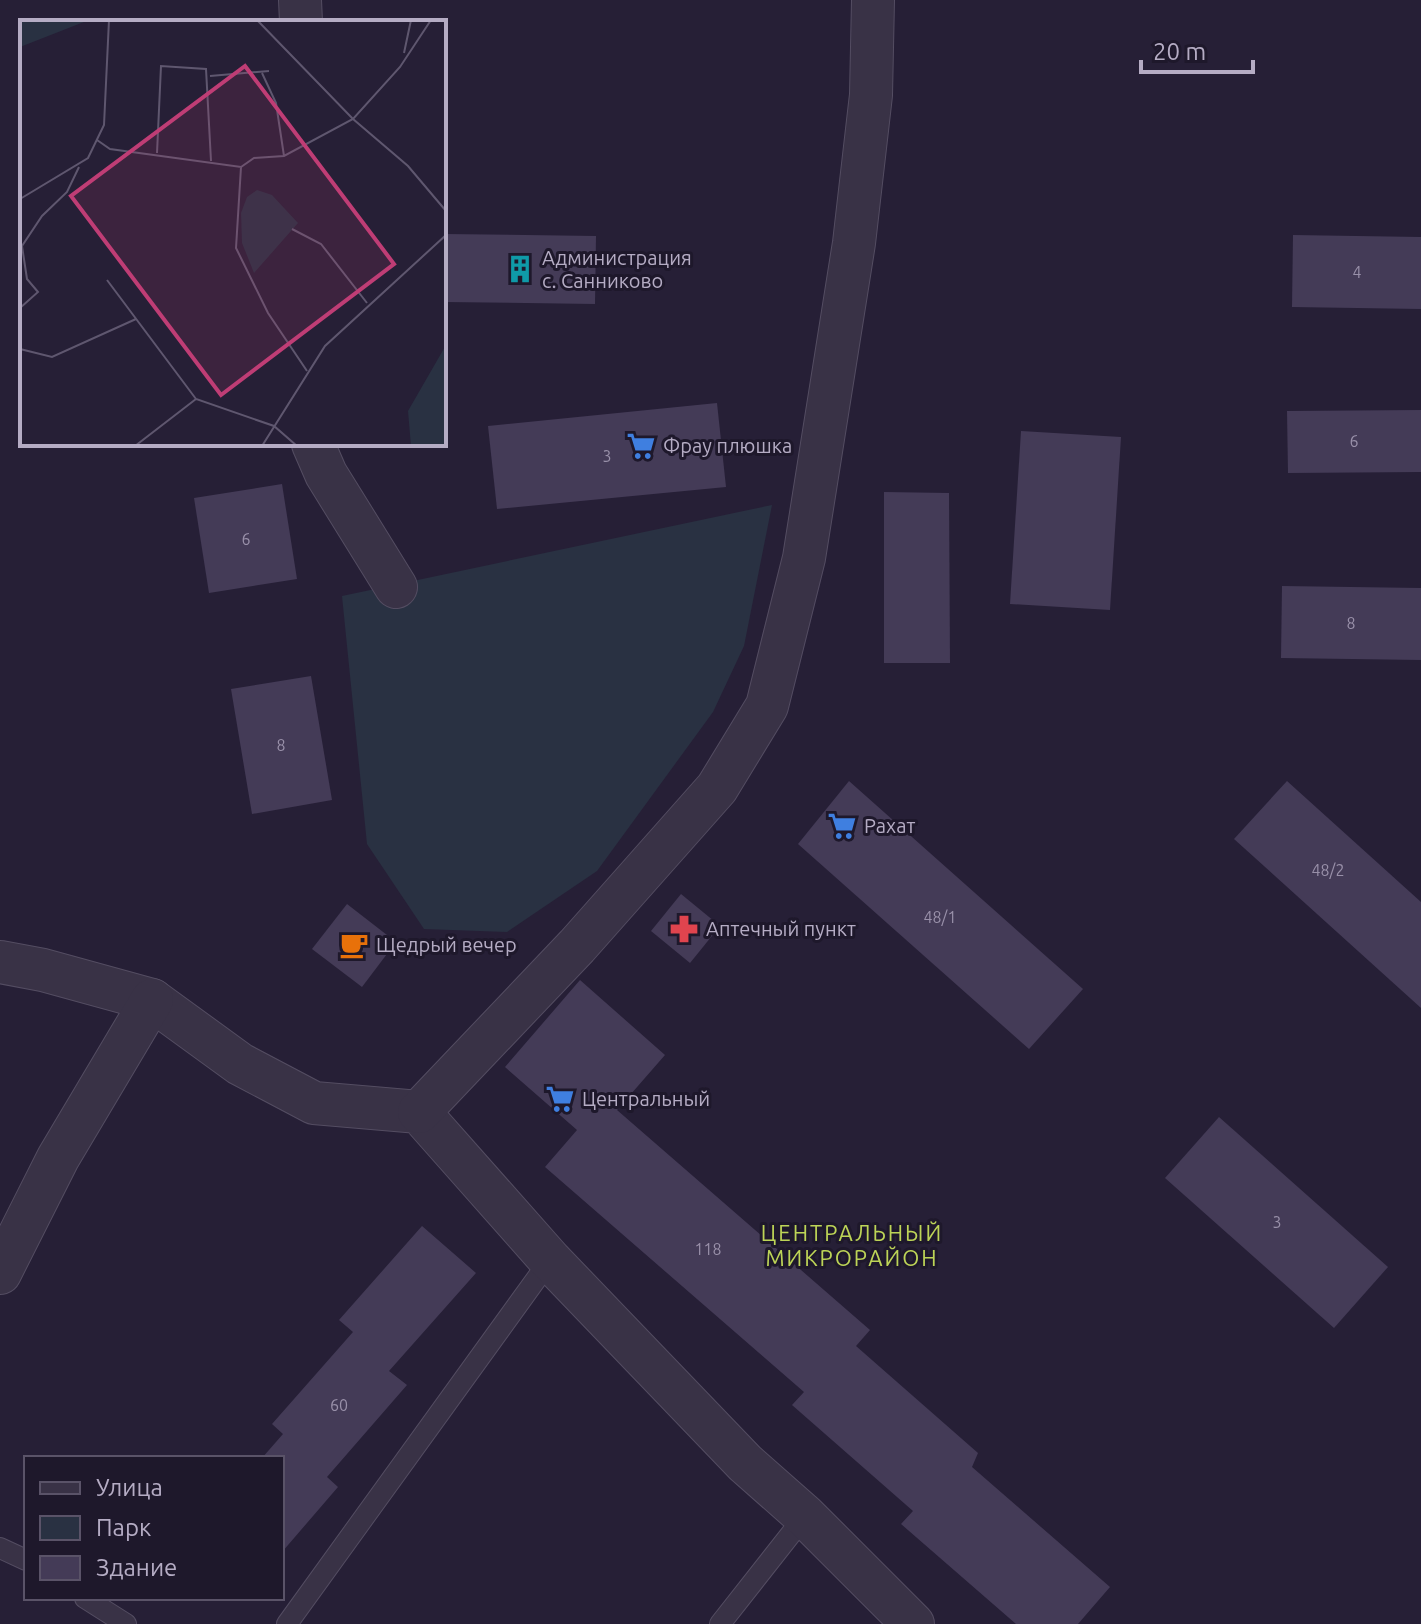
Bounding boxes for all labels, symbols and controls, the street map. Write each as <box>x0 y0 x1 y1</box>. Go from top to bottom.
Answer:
inset map <box>20 20 446 446</box>
scale bar <box>1141 24 1253 74</box>
text: 20 m <box>1153 38 1206 65</box>
place label: Администрация с. Санниково <box>542 246 692 292</box>
building icon: Администрация с. Санниково <box>505 254 535 284</box>
house number: 4 <box>1352 263 1362 281</box>
supermarket icon: Фрау плюшка <box>626 431 656 461</box>
house number: 6 <box>1349 432 1359 450</box>
place label: Фрау плюшка <box>663 434 792 457</box>
house number: 3 <box>602 447 612 465</box>
house number: 6 <box>241 530 251 548</box>
house number: 8 <box>1346 614 1356 632</box>
house number: 8 <box>276 736 286 754</box>
supermarket icon: Рахат <box>827 811 857 841</box>
place label: Рахат <box>864 814 915 837</box>
house number: 48/2 <box>1312 861 1344 879</box>
house number: 48/1 <box>924 908 956 926</box>
pharmacy icon: Аптечный пункт <box>669 914 699 944</box>
place label: Аптечный пункт <box>706 917 856 940</box>
cafe icon: Щедрый вечер <box>339 930 369 960</box>
place label: Щедрый вечер <box>376 933 517 956</box>
supermarket icon: Центральный <box>545 1084 575 1114</box>
place label: Центральный <box>582 1087 710 1110</box>
house number: 3 <box>1272 1213 1282 1231</box>
district label: ЦЕНТРАЛЬНЫЙ МИКРОРАЙОН <box>761 1220 943 1270</box>
house number: 118 <box>694 1240 722 1258</box>
house number: 60 <box>330 1396 348 1414</box>
legend <box>24 1456 284 1600</box>
text: Улица <box>96 1474 163 1501</box>
text: Парк <box>96 1514 151 1541</box>
text: Здание <box>96 1554 177 1581</box>

